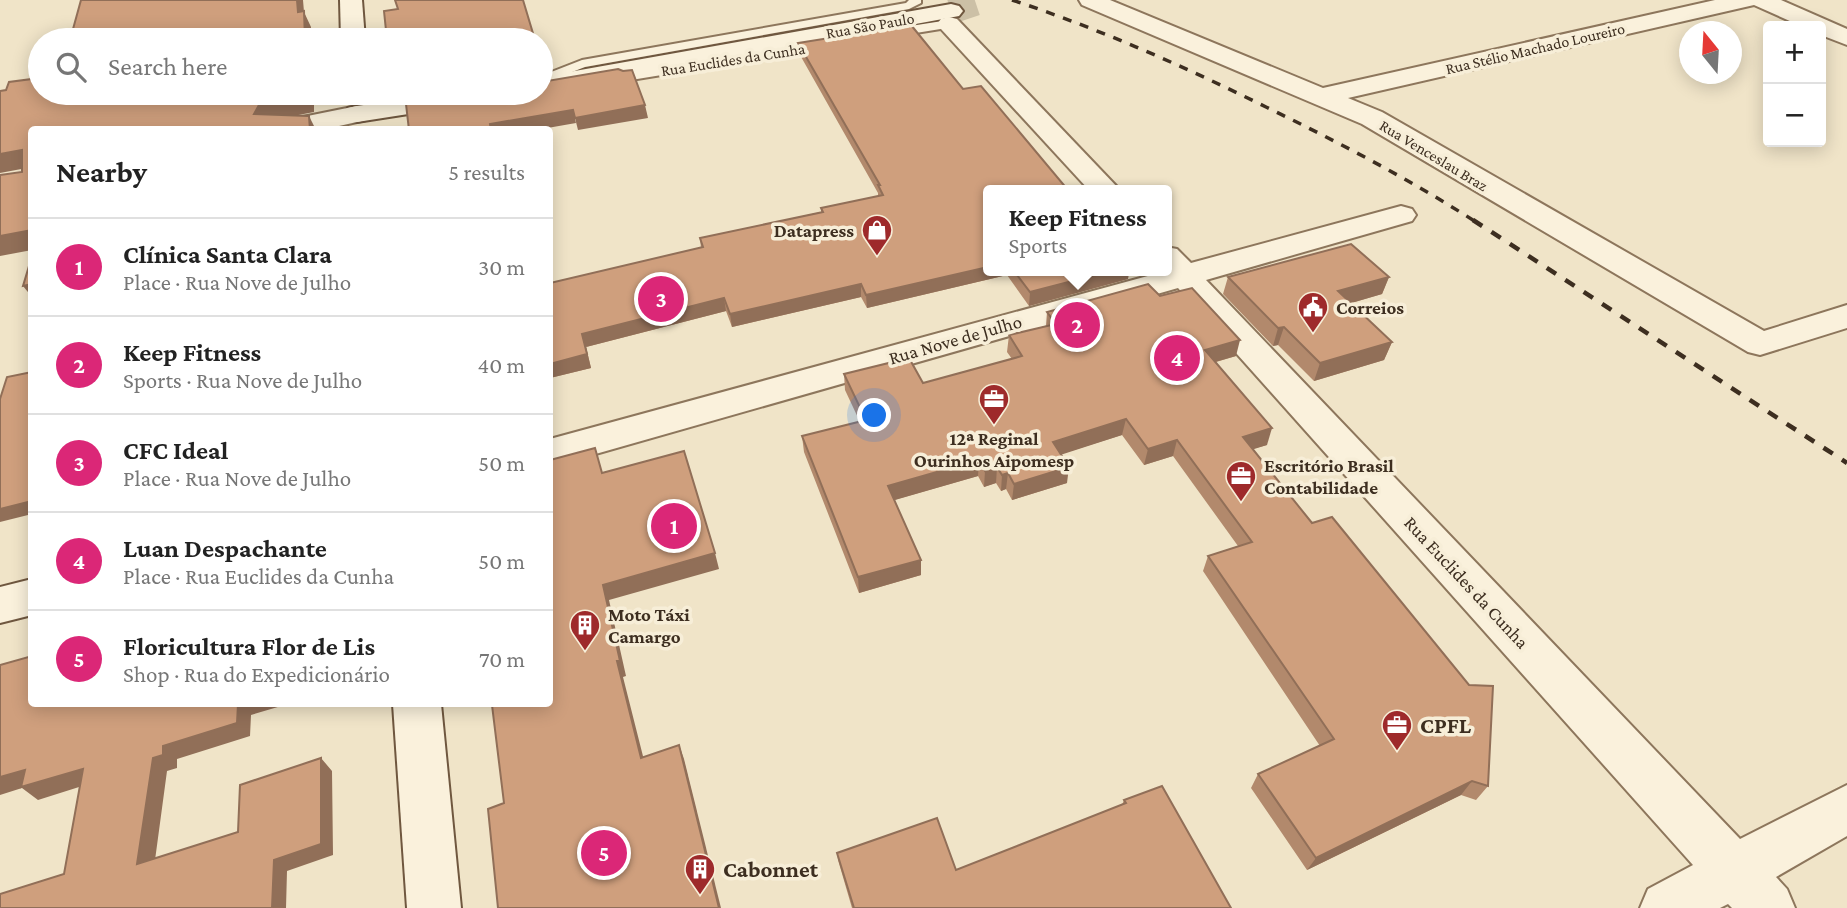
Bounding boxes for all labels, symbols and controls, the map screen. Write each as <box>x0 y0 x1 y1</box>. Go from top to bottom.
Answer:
street label: Rua São Paulo <box>825 9 916 42</box>
street label: Rua Stélio Machado Loureiro <box>1444 20 1626 77</box>
north arrow <box>1679 21 1742 84</box>
map controls <box>1763 21 1826 147</box>
button: + <box>1763 21 1826 84</box>
search box <box>28 28 553 105</box>
street label: Rua Euclides da Cunha <box>660 40 807 79</box>
icon: search <box>52 48 90 86</box>
text: Search here <box>108 52 227 81</box>
button: − <box>1763 84 1826 147</box>
street label: Rua Venceslau Braz <box>1377 116 1491 194</box>
text: Nearby <box>56 155 147 188</box>
text: 5 results <box>448 159 525 185</box>
popup <box>983 185 1172 276</box>
text: Keep Fitness <box>1008 203 1147 232</box>
shop icon: Datapress <box>860 213 894 257</box>
place label: Datapress <box>774 220 854 241</box>
text: Sports <box>1008 232 1067 258</box>
text: Clínica Santa Clara <box>123 240 332 269</box>
text: 1 <box>75 254 83 280</box>
text: 30 m <box>478 254 525 280</box>
text: Place · Rua Nove de Julho <box>123 269 351 295</box>
pin: 3 <box>638 273 684 325</box>
public building icon: Correios <box>1296 290 1330 334</box>
place label: Correios <box>1336 297 1404 318</box>
pin: 2 <box>1054 299 1100 351</box>
street label: Rua Nove de Julho <box>886 310 1024 369</box>
pin: 4 <box>1154 332 1200 384</box>
text: Keep Fitness <box>123 338 261 367</box>
text: 2 <box>73 352 85 378</box>
text: 40 m <box>477 352 525 378</box>
text: Sports · Rua Nove de Julho <box>123 367 362 393</box>
office icon: 12ª Reginal Ourinhos Aipomesp <box>977 382 1011 426</box>
your location <box>857 398 891 432</box>
place label: 12ª Reginal Ourinhos Aipomesp <box>914 428 1074 471</box>
text: CFC Ideal <box>123 436 228 465</box>
text: 3 <box>73 450 85 476</box>
text: 50 m <box>478 450 525 476</box>
place label: Escritório Brasil Contabilidade <box>1264 455 1394 498</box>
office icon: Escritório Brasil Contabilidade <box>1224 459 1258 503</box>
text: Place · Rua Nove de Julho <box>123 465 351 491</box>
pin: 1 <box>651 500 697 552</box>
street label: Rua Euclides da Cunha <box>1400 512 1533 653</box>
text: Luan Despachante <box>123 534 327 563</box>
text: 4 <box>73 548 85 574</box>
text: 50 m <box>478 548 525 574</box>
text: Place · Rua Euclides da Cunha <box>123 563 394 589</box>
place label: Moto Táxi Camargo <box>608 604 690 647</box>
building icon: Moto Táxi Camargo <box>568 608 602 652</box>
text: Floricultura Flor de Lis <box>123 632 375 661</box>
text: 5 <box>73 646 85 672</box>
text: 70 m <box>479 646 525 672</box>
text: Shop · Rua do Expedicionário <box>123 661 390 687</box>
office icon: CPFL <box>1380 708 1414 752</box>
place label: CPFL <box>1420 712 1472 738</box>
pin: 5 <box>581 827 627 879</box>
building icon: Cabonnet <box>683 852 717 896</box>
place label: Cabonnet <box>723 856 819 882</box>

